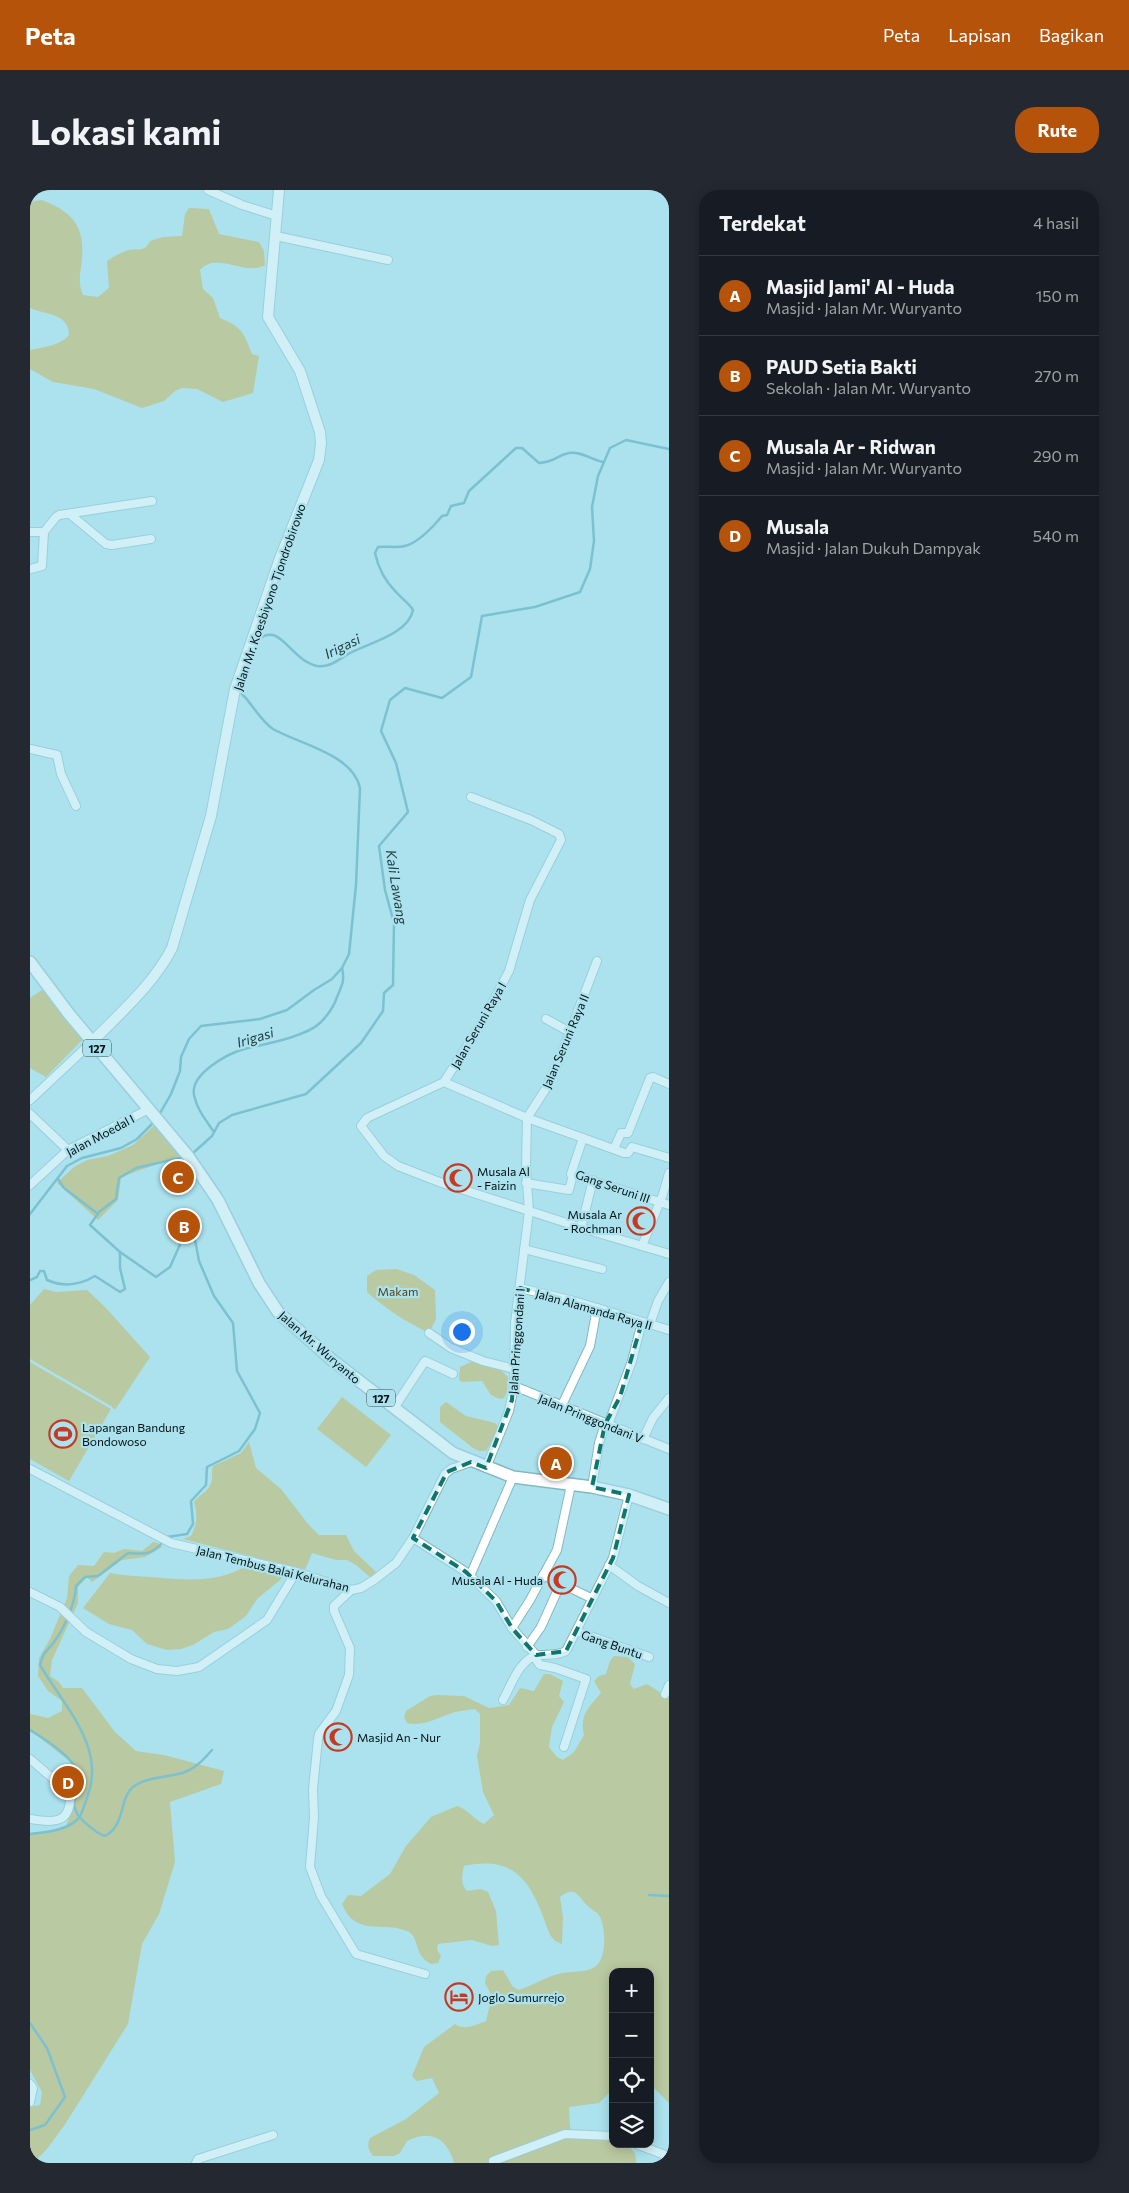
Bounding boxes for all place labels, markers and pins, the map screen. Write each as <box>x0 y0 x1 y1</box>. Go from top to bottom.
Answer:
pin: C <box>162 1158 194 1196</box>
mosque icon: Musala Al - Faizin <box>443 1163 473 1193</box>
place label: Musala Al - Faizin <box>477 1164 530 1192</box>
mosque icon: Musala Ar - Rochman <box>626 1206 656 1236</box>
pin: B <box>168 1207 200 1245</box>
place label: Musala Ar - Rochman <box>563 1207 622 1235</box>
sports icon: Lapangan Bandung Bondowoso <box>48 1419 78 1449</box>
place label: Lapangan Bandung Bondowoso <box>82 1420 186 1448</box>
pin: A <box>540 1444 572 1482</box>
mosque icon: Musala Al - Huda <box>547 1565 577 1595</box>
place label: Musala Al - Huda <box>452 1573 543 1587</box>
mosque icon: Masjid An - Nur <box>323 1722 353 1752</box>
place label: Masjid An - Nur <box>357 1730 441 1744</box>
pin: D <box>52 1763 84 1801</box>
hotel icon: Joglo Sumurrejo <box>444 1982 474 2012</box>
place label: Joglo Sumurrejo <box>478 1990 565 2005</box>

